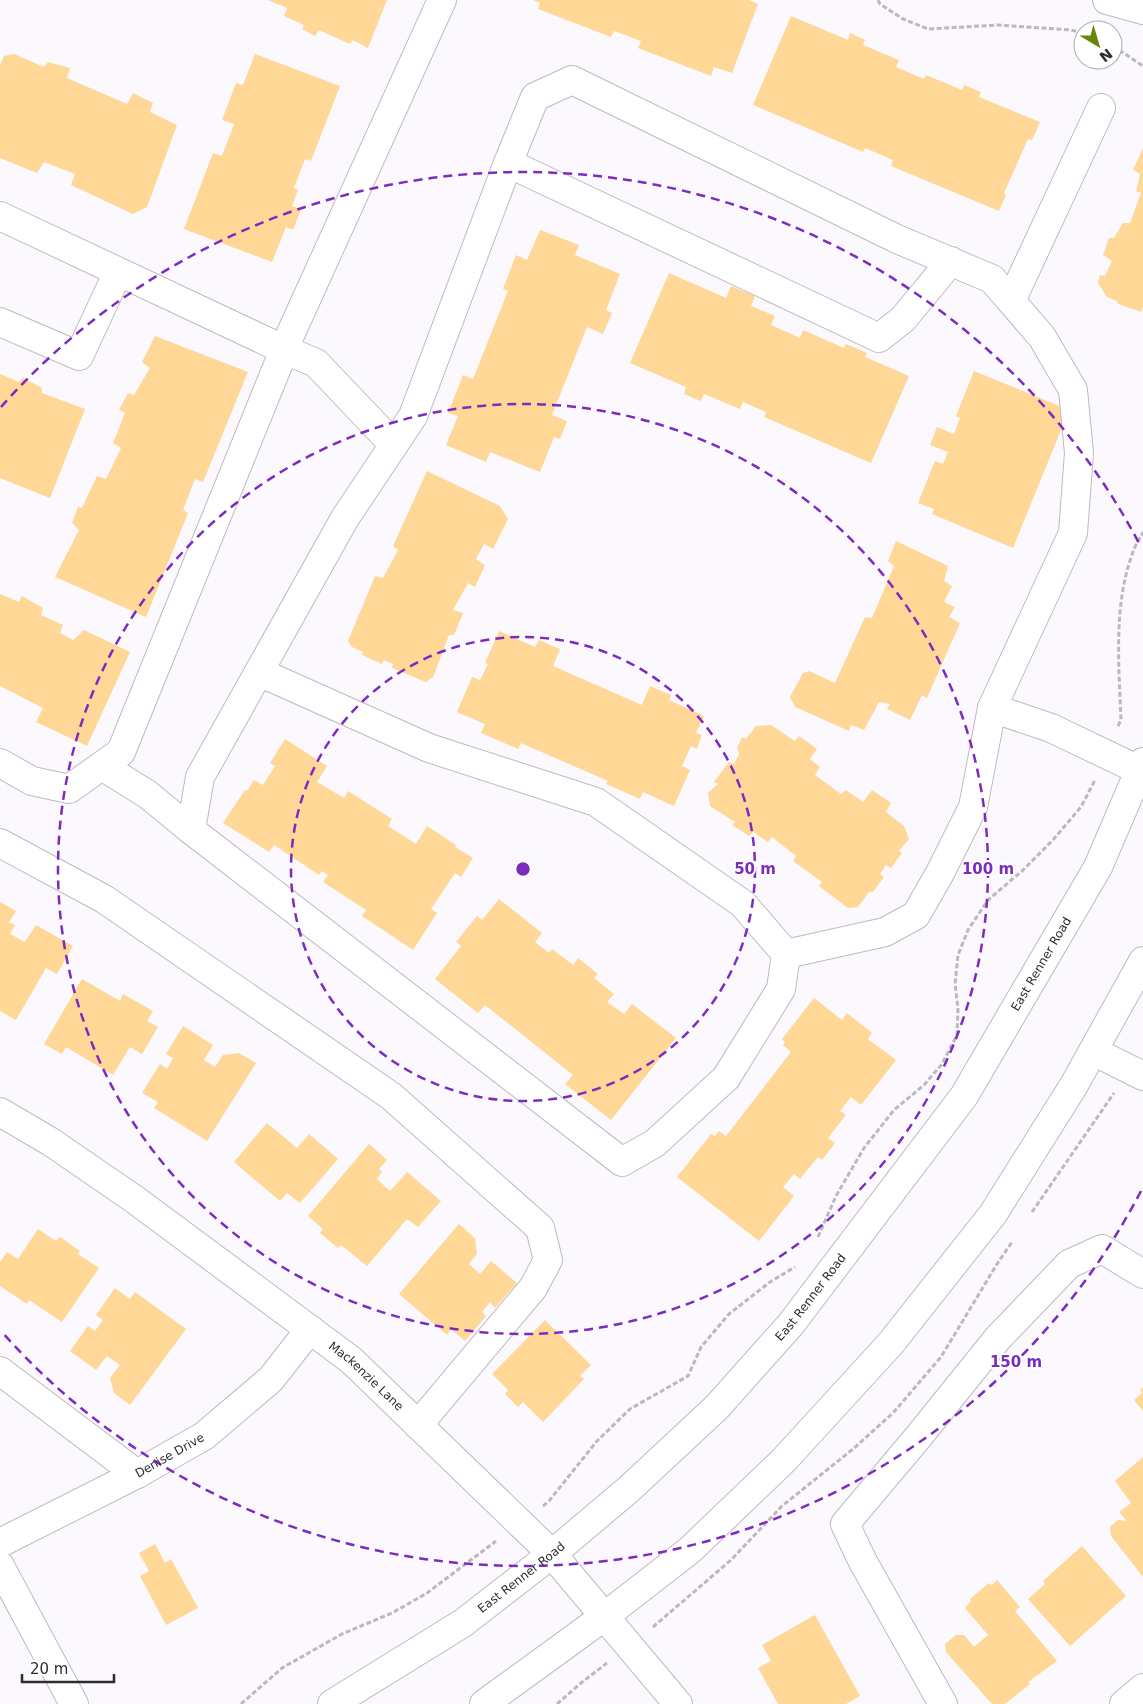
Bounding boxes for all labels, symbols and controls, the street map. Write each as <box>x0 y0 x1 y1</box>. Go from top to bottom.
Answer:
north arrow <box>1073 20 1123 70</box>
text: N <box>1096 45 1116 65</box>
centre of rings <box>514 860 532 878</box>
text: 50 m <box>734 860 776 878</box>
text: 100 m <box>962 860 1014 878</box>
street label: East Renner Road <box>1008 915 1074 1014</box>
street label: East Renner Road <box>772 1251 849 1344</box>
street label: Mackenzie Lane <box>326 1339 406 1414</box>
text: 150 m <box>990 1353 1042 1371</box>
street label: Denise Drive <box>133 1430 207 1481</box>
street label: East Renner Road <box>475 1539 568 1616</box>
scale bar <box>22 1652 115 1684</box>
text: 20 m <box>30 1660 68 1678</box>

